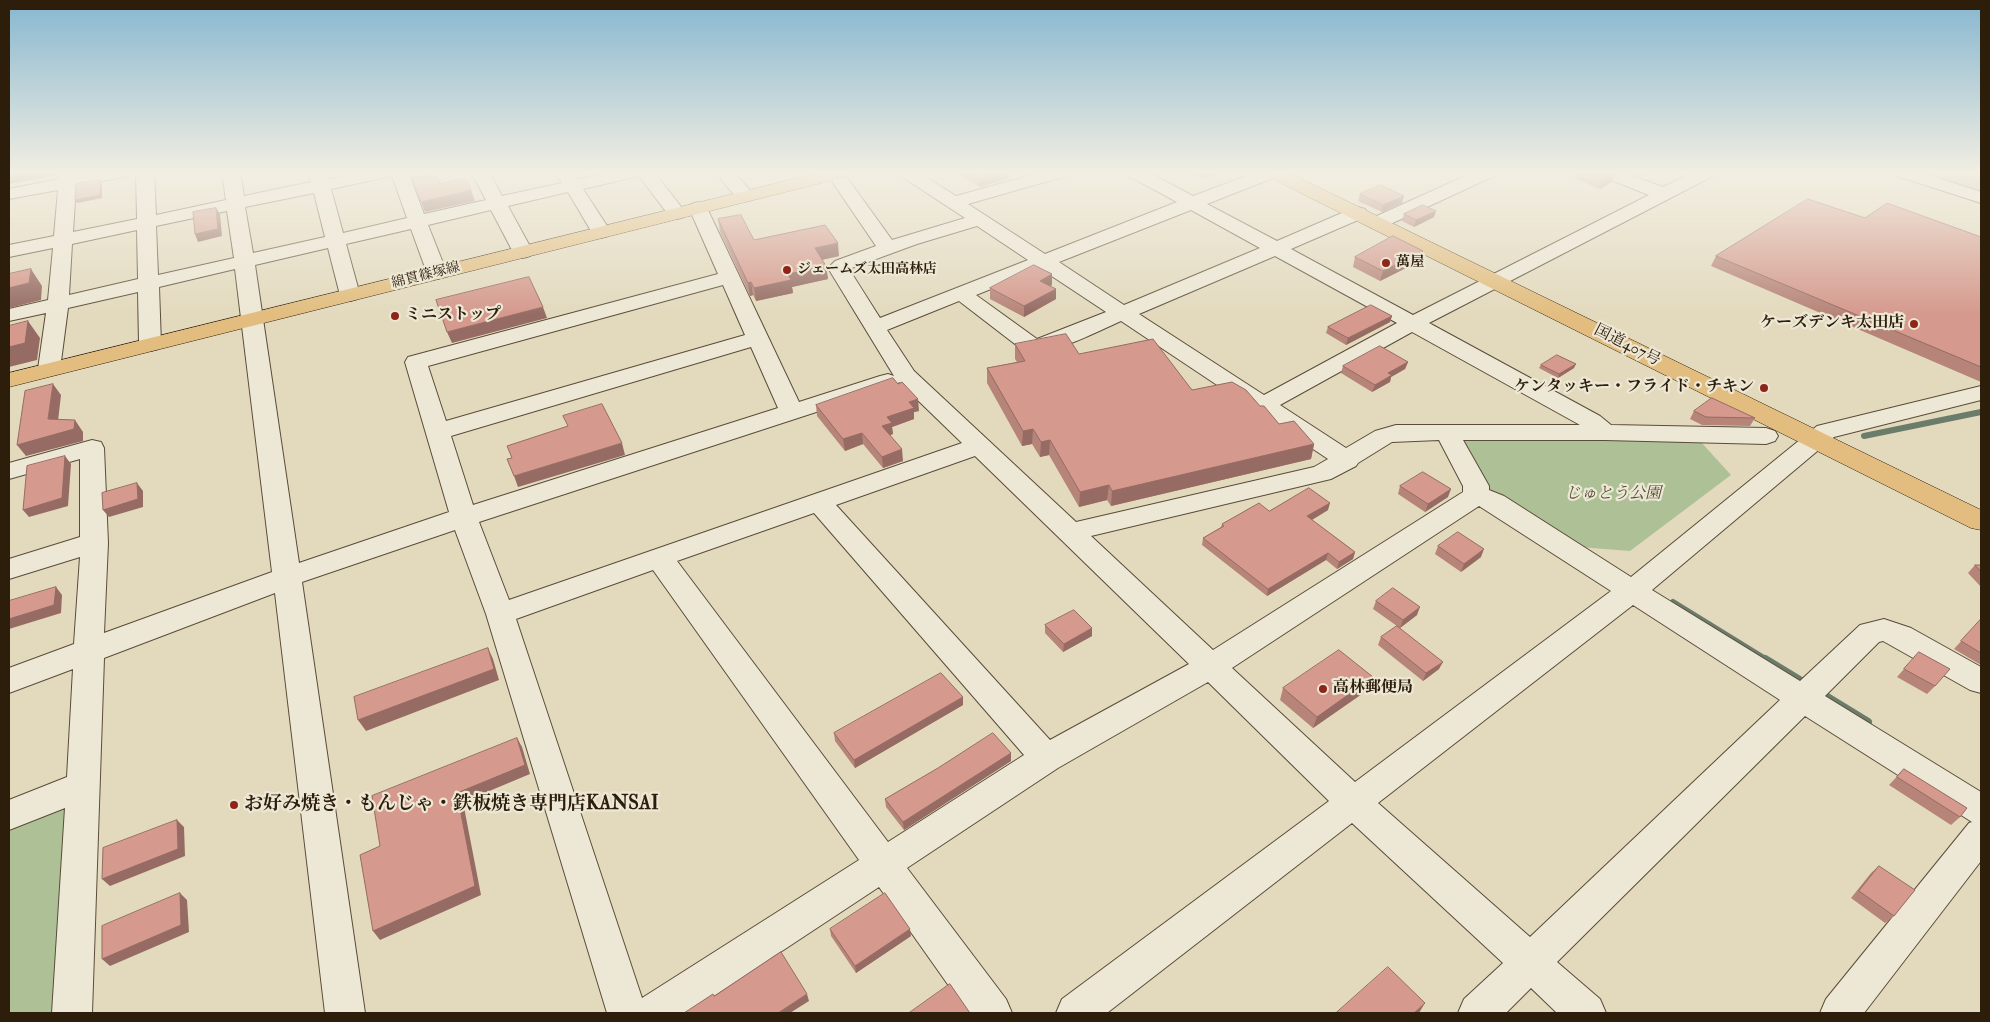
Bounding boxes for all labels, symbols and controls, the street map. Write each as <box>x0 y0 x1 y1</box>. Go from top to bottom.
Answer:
place label: 萬屋 <box>1396 255 1424 271</box>
marker: 萬屋 <box>1380 257 1392 269</box>
street label: 綿貫篠塚線 <box>390 259 462 293</box>
place label: ジェームズ太田高林店 <box>797 262 937 278</box>
marker: ジェームズ太田高林店 <box>781 264 793 276</box>
place label: ミニストップ <box>405 306 501 326</box>
marker: ミニストップ <box>389 310 401 322</box>
place label: ケーズデンキ太田店 <box>1760 314 1904 334</box>
marker: ケーズデンキ太田店 <box>1908 318 1920 330</box>
street label: 国道407号 <box>1590 321 1664 371</box>
place label: ケンタッキー・フライド・チキン <box>1514 378 1754 398</box>
marker: ケンタッキー・フライド・チキン <box>1758 382 1770 394</box>
park label: じゅとう公園 <box>1565 485 1661 505</box>
place label: 高林郵便局 <box>1333 679 1413 699</box>
marker: 高林郵便局 <box>1317 683 1329 695</box>
place label: お好み焼き・もんじゃ・鉄板焼き専門店KANSAI <box>244 794 659 816</box>
marker: お好み焼き・もんじゃ・鉄板焼き専門店KANSAI <box>228 799 240 811</box>

